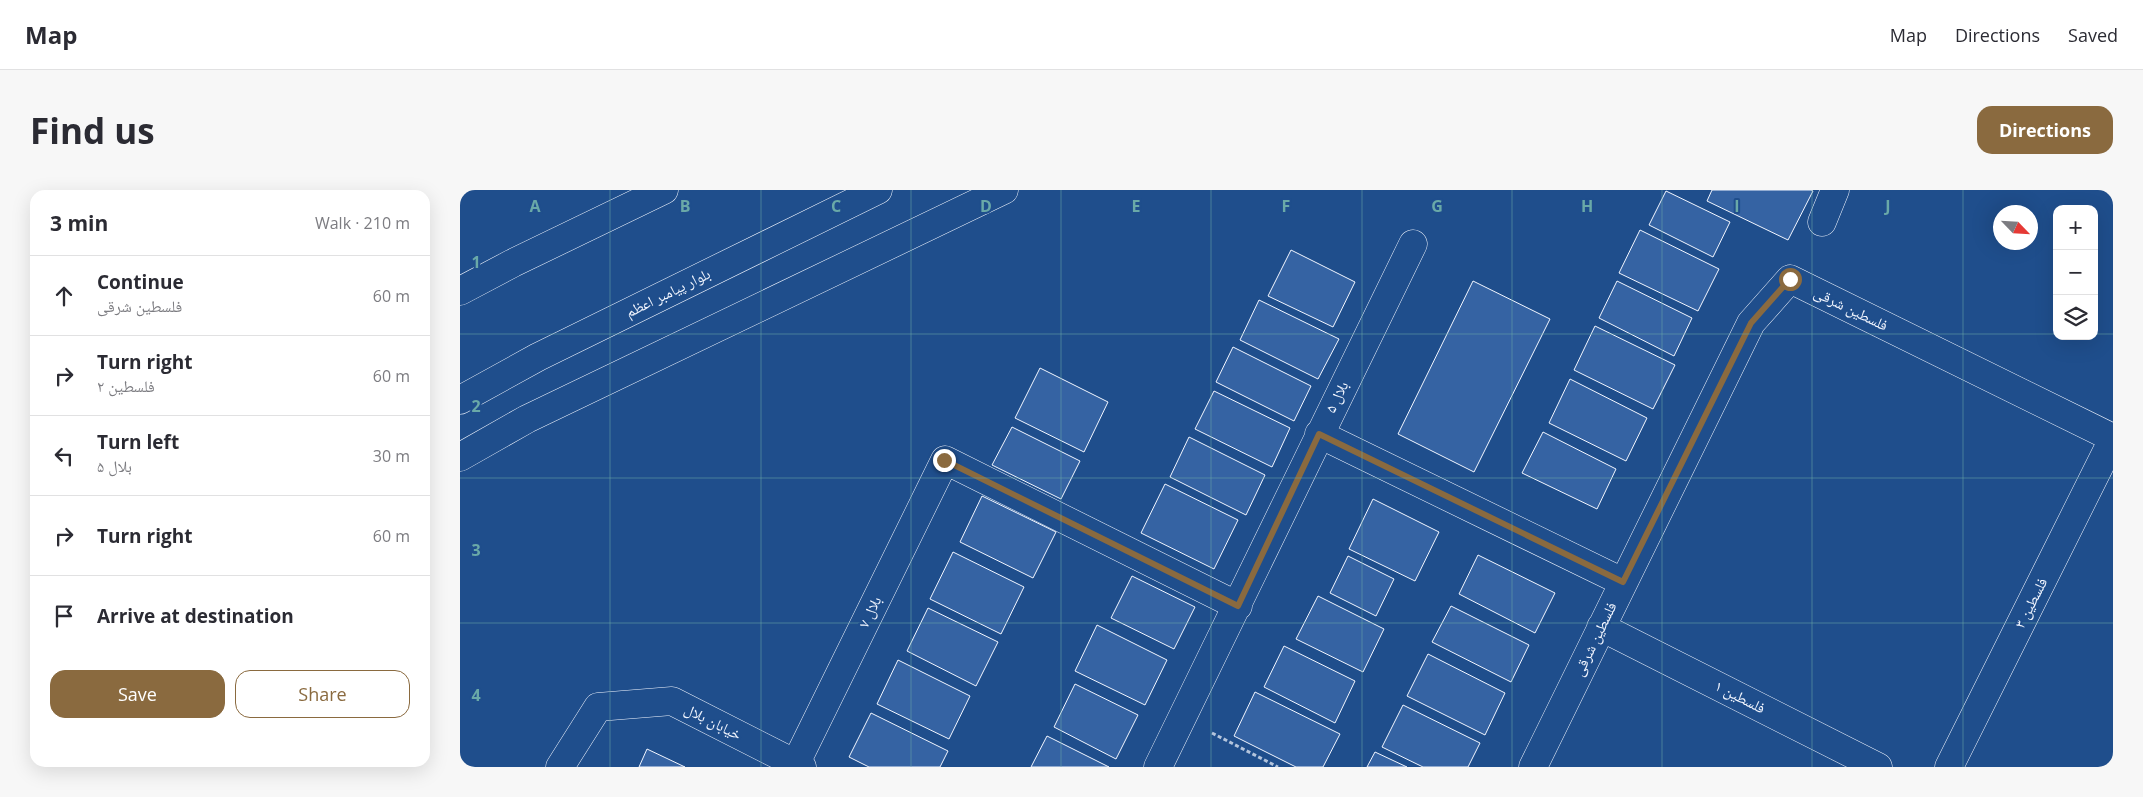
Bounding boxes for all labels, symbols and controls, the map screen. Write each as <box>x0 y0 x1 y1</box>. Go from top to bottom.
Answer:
text: Map <box>25 18 77 51</box>
text: Map <box>1890 23 1927 47</box>
text: Directions <box>1955 23 2040 47</box>
text: Saved <box>2068 23 2118 47</box>
button: Directions <box>1977 106 2113 154</box>
text: Find us <box>30 107 155 154</box>
text: A <box>529 195 541 217</box>
text: B <box>680 195 690 217</box>
text: C <box>831 195 841 217</box>
text: D <box>980 195 992 217</box>
text: E <box>1132 195 1141 217</box>
text: F <box>1282 195 1290 217</box>
text: G <box>1431 195 1443 217</box>
text: H <box>1581 195 1593 217</box>
text: I <box>1734 195 1740 217</box>
text: J <box>1883 195 1891 217</box>
north arrow <box>1993 205 2038 250</box>
map controls <box>2053 205 2098 340</box>
button: + <box>2053 205 2098 250</box>
text: 3 min <box>50 209 108 237</box>
text: Walk · 210 m <box>315 212 410 234</box>
button: − <box>2053 250 2098 295</box>
text: 1 <box>471 251 481 273</box>
street label: بلوار پیامبر اعظم <box>622 263 714 322</box>
route start <box>1779 268 1802 291</box>
text: Continue <box>97 269 184 295</box>
icon: ahead <box>50 282 78 310</box>
street label: فلسطین شرقی <box>1811 282 1892 336</box>
text: 60 m <box>373 285 410 307</box>
text: فلسطین شرقی <box>97 295 182 317</box>
button: layers <box>2053 295 2098 340</box>
text: Turn right <box>97 349 192 375</box>
icon: right <box>50 362 78 390</box>
text: 60 m <box>373 365 410 387</box>
text: فلسطین ۲ <box>97 375 155 397</box>
street label: بلال ۵ <box>1320 377 1353 416</box>
text: 2 <box>471 395 481 417</box>
text: Turn left <box>97 429 179 455</box>
icon: left <box>50 442 78 470</box>
text: 30 m <box>373 445 410 467</box>
route end <box>933 449 956 472</box>
text: بلال ۵ <box>97 455 132 477</box>
icon: right <box>50 522 78 550</box>
text: Turn right <box>97 523 192 549</box>
text: 60 m <box>373 525 410 547</box>
text: 3 <box>471 539 481 561</box>
street label: فلسطین ۳ <box>2009 574 2052 632</box>
street label: بلال ۷ <box>853 592 886 631</box>
street label: فلسطین شرقی <box>1568 598 1622 679</box>
icon: arrive <box>50 602 78 630</box>
text: Arrive at destination <box>97 603 294 629</box>
button: Save <box>50 670 225 718</box>
button: Share <box>235 670 410 718</box>
street label: فلسطین ۱ <box>1711 675 1769 718</box>
text: 4 <box>471 684 481 706</box>
street label: خیابان بلال <box>681 698 746 745</box>

